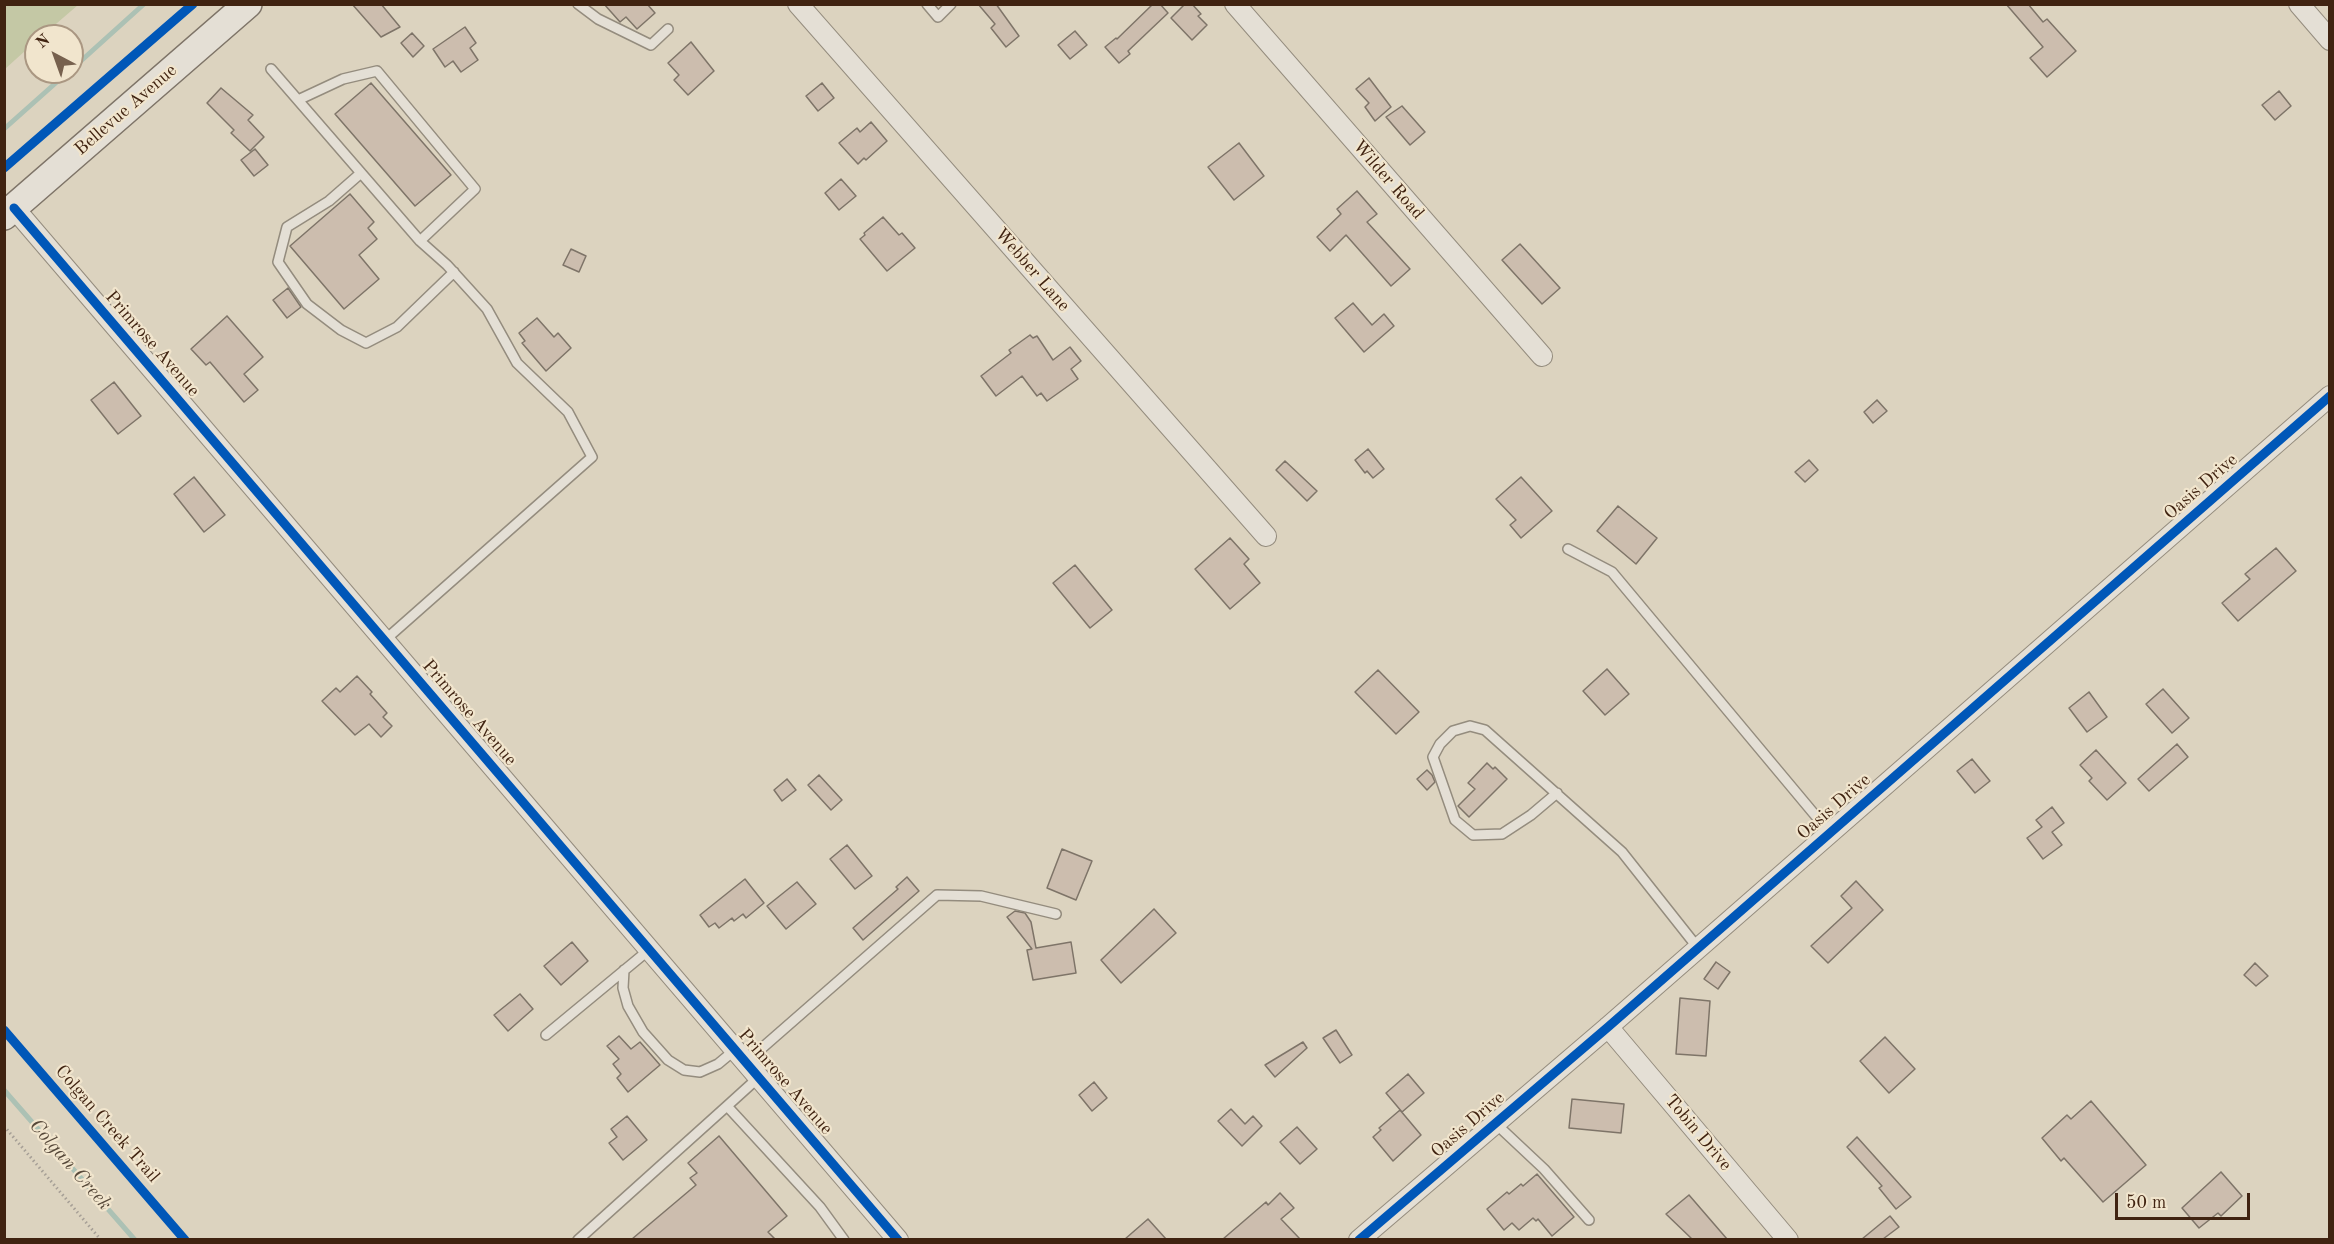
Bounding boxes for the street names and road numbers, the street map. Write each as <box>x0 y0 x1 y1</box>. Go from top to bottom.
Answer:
street label: Bellevue Avenue <box>70 60 182 160</box>
street label: Wilder Road <box>1348 136 1428 224</box>
street label: Webber Lane <box>990 224 1074 316</box>
street label: Primrose Avenue <box>100 287 204 401</box>
street label: Oasis Drive <box>2160 449 2242 525</box>
street label: Primrose Avenue <box>417 656 521 770</box>
street label: Oasis Drive <box>1793 769 1875 845</box>
street label: Primrose Avenue <box>733 1025 837 1139</box>
street label: Colgan Creek Trail <box>50 1061 164 1187</box>
street label: Oasis Drive <box>1427 1087 1509 1163</box>
street label: Tobin Drive <box>1660 1091 1736 1175</box>

